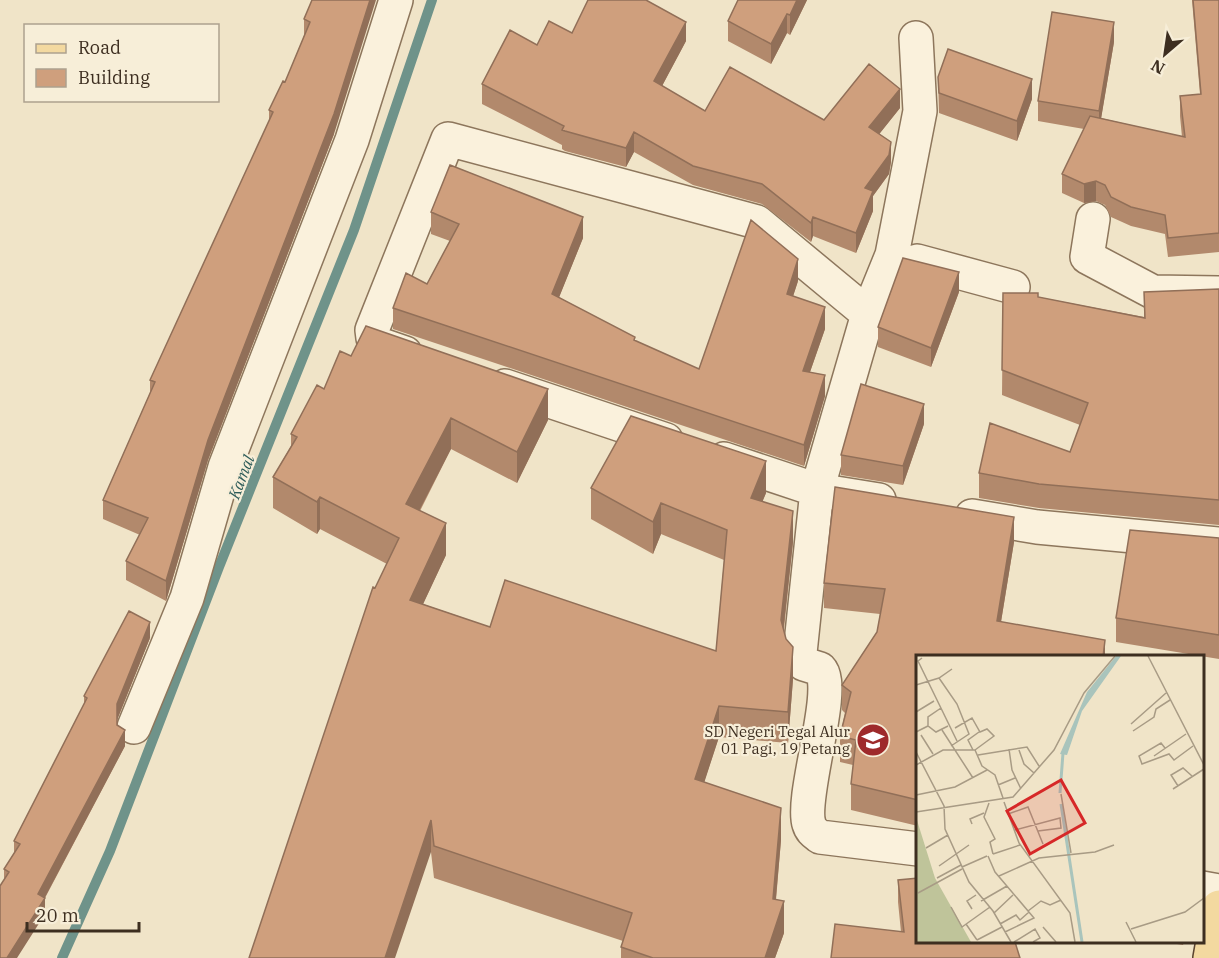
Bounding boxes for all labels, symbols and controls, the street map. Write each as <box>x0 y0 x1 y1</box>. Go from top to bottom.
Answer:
legend <box>24 24 219 102</box>
north arrow <box>1135 24 1195 84</box>
text: Road <box>78 36 121 59</box>
text: N <box>1147 55 1168 79</box>
text: Building <box>78 66 150 89</box>
water label: Kamal <box>223 452 259 503</box>
inset map <box>916 655 1204 943</box>
place label: SD Negeri Tegal Alur 01 Pagi, 19 Petang <box>705 722 850 758</box>
school or university icon: SD Negeri Tegal Alur 01 Pagi, 19 Petang <box>855 722 891 758</box>
scale bar <box>27 895 140 933</box>
text: 20 m <box>36 904 79 927</box>

